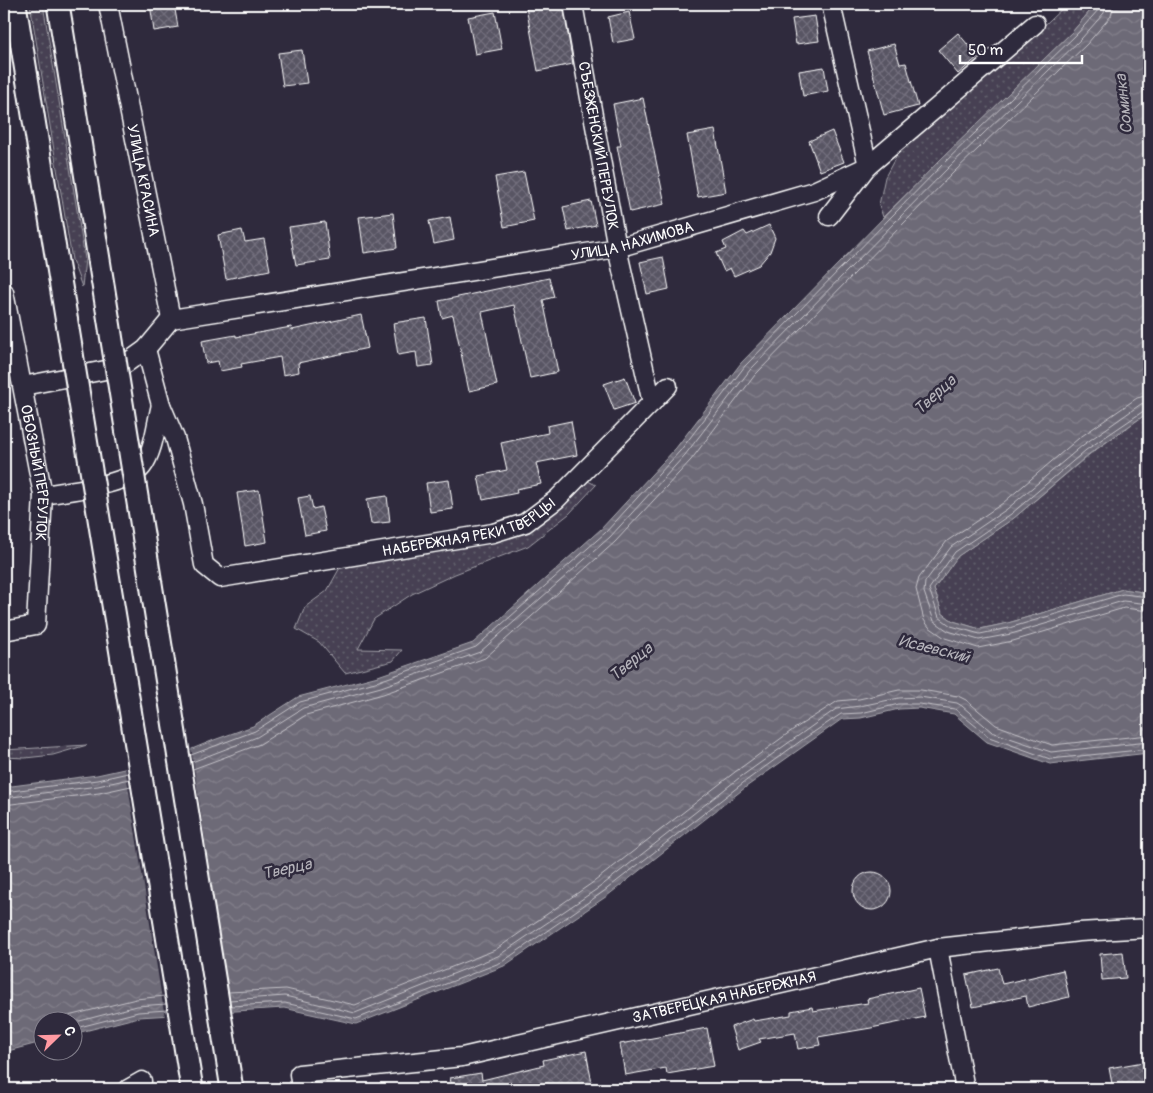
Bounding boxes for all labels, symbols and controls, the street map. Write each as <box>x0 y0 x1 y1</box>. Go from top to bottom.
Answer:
scale bar <box>960 32 1083 64</box>
text: 50 m <box>968 41 1003 60</box>
street label: СЪЕЗЖЕНСКИЙ ПЕРЕУЛОК <box>574 60 623 232</box>
water label: Соминка <box>1111 72 1137 135</box>
street label: УЛИЦА КРАСИНА <box>123 123 164 239</box>
street label: УЛИЦА НАХИМОВА <box>570 217 696 265</box>
water label: Тверца <box>910 370 961 419</box>
street label: ОБОЗНЫЙ ПЕРЕУЛОК <box>16 403 53 542</box>
street label: НАБЕРЕЖНАЯ РЕКИ ТВЕРЦЫ <box>381 494 559 561</box>
water label: Исаевский <box>897 631 973 668</box>
water label: Тверца <box>605 638 658 685</box>
water label: Тверца <box>261 854 315 884</box>
street label: ЗАТВЕРЕЦКАЯ НАБЕРЕЖНАЯ <box>630 967 818 1027</box>
north arrow <box>32 1010 82 1060</box>
text: С <box>60 1024 79 1039</box>

